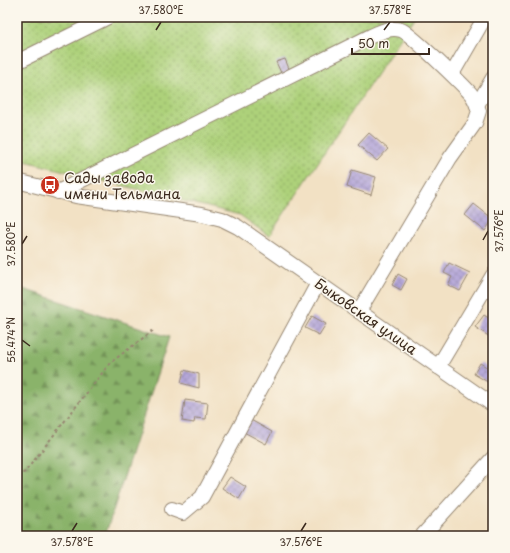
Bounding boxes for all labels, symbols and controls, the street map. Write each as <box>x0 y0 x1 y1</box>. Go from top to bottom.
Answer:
text: 37.580°E <box>138 2 184 17</box>
text: 37.578°E <box>368 2 412 17</box>
scale bar <box>352 30 429 56</box>
text: 50 m <box>358 34 389 52</box>
place label: Сады завода имени Тельмана <box>64 167 180 204</box>
bus stop icon: Сады завода имени Тельмана <box>39 174 61 196</box>
text: 37.576°E <box>491 209 506 253</box>
text: 37.580°E <box>3 221 18 267</box>
street label: Быковская улица <box>310 273 422 359</box>
text: 55.474°N <box>3 317 18 363</box>
text: 37.578°E <box>50 534 94 549</box>
text: 37.576°E <box>279 534 323 549</box>

